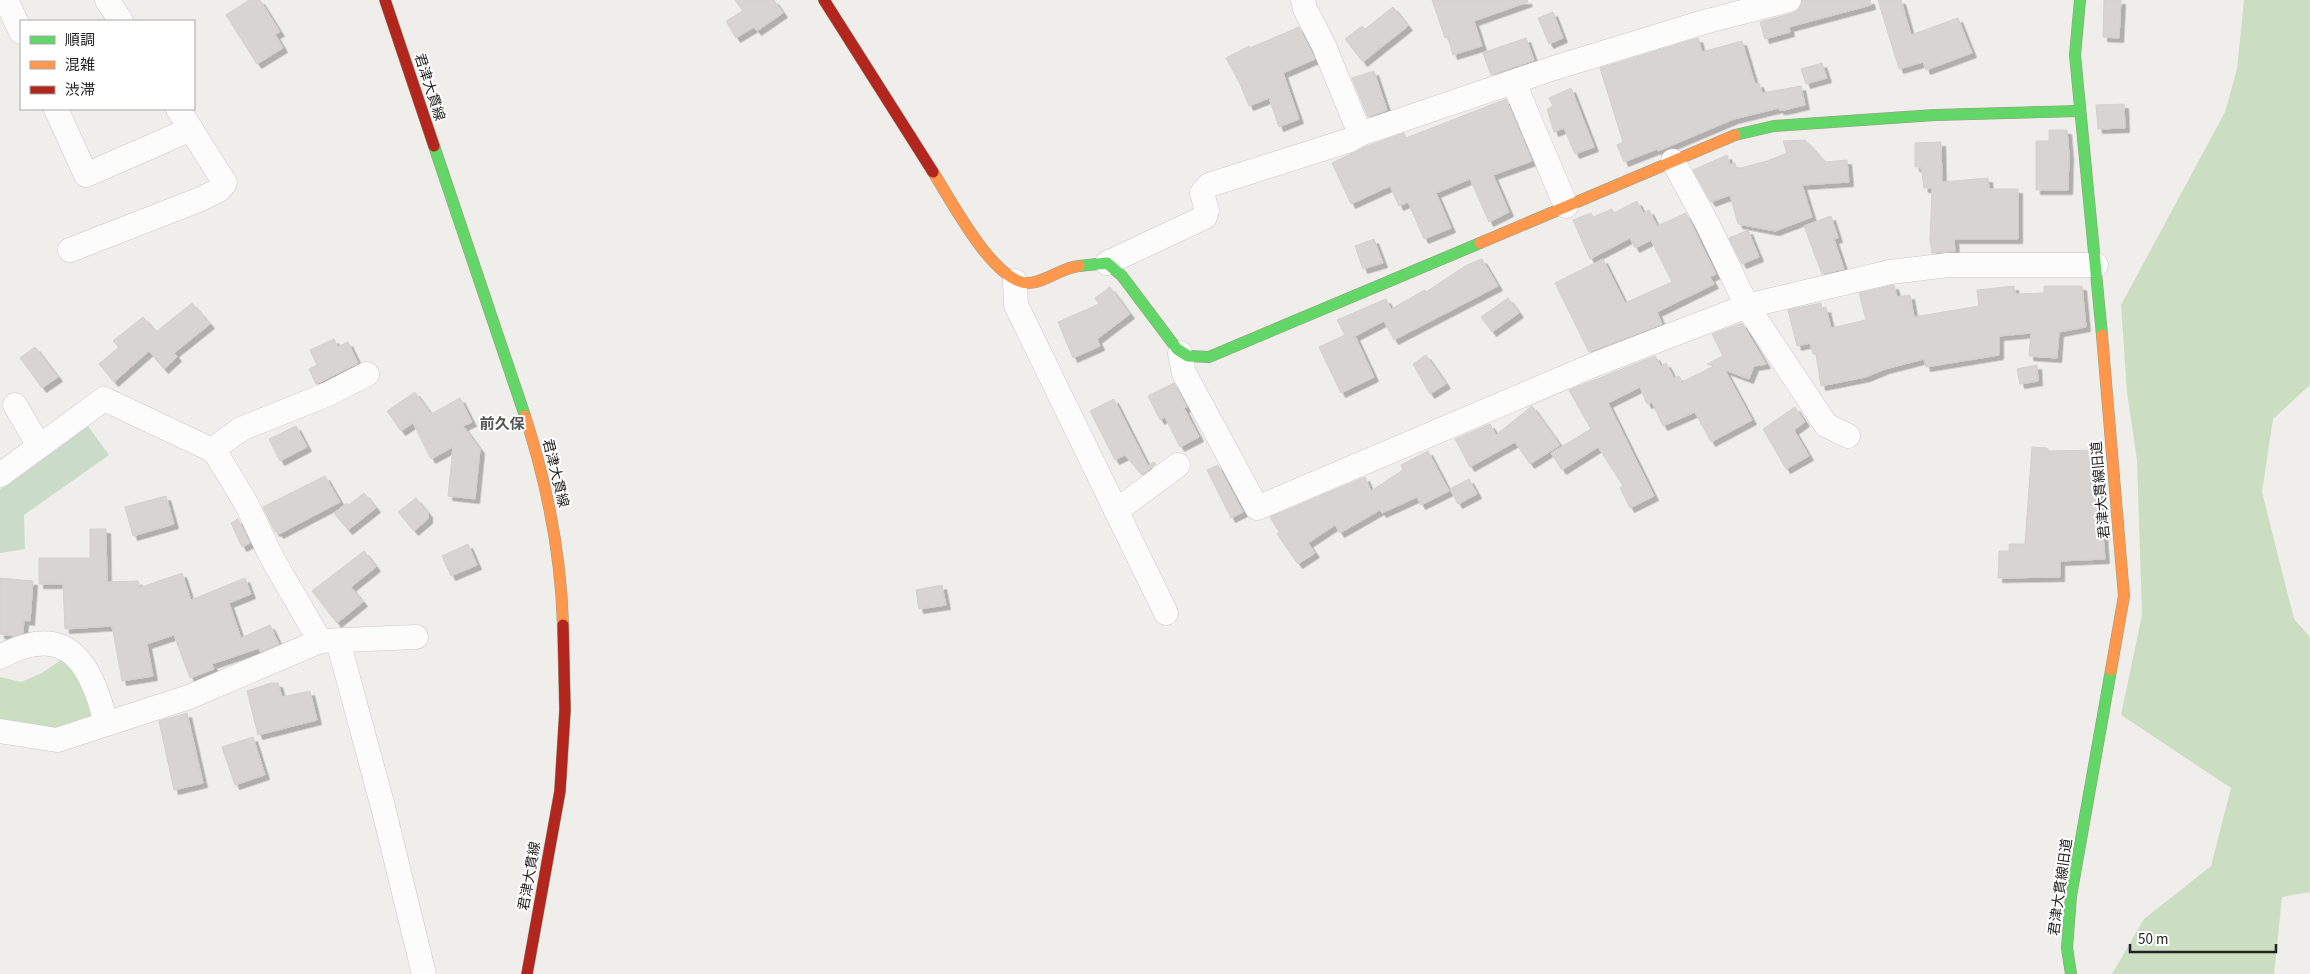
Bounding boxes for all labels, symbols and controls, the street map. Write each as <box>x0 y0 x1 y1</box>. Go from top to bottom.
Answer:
legend <box>20 20 195 110</box>
text: 順調 <box>65 30 95 51</box>
street label: 君津大貫線 <box>409 51 449 124</box>
text: 混雑 <box>65 55 95 76</box>
text: 渋滞 <box>65 80 95 101</box>
district label: 前久保 <box>479 414 525 435</box>
street label: 君津大貫線 <box>537 437 573 510</box>
street label: 君津大貫線旧道 <box>2087 440 2115 540</box>
street label: 君津大貫線旧道 <box>2044 837 2078 937</box>
street label: 君津大貫線 <box>514 840 546 912</box>
scale bar <box>2130 922 2276 954</box>
text: 50 m <box>2138 929 2168 950</box>

